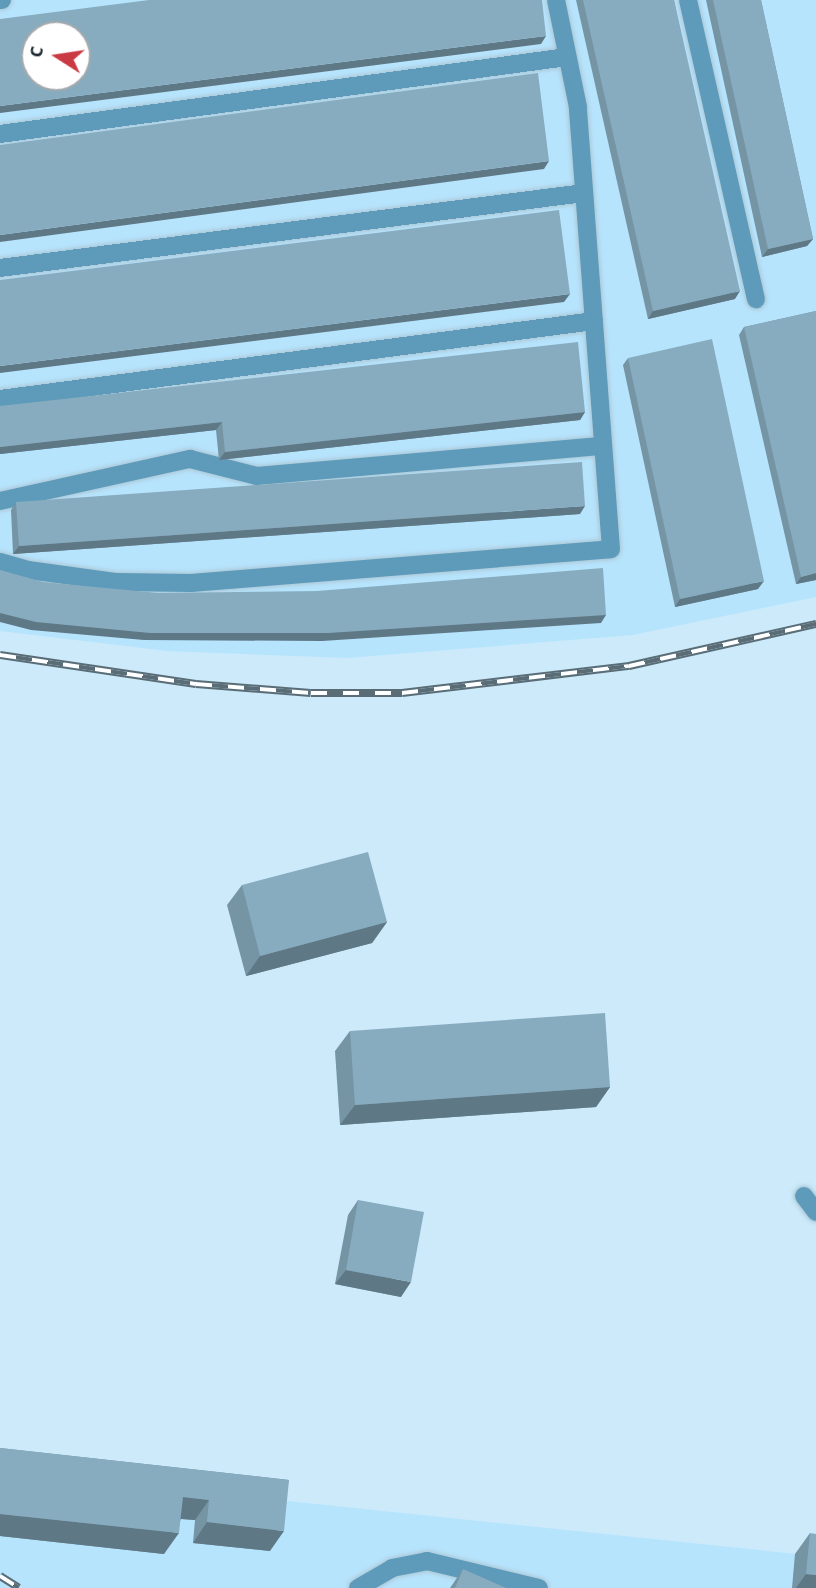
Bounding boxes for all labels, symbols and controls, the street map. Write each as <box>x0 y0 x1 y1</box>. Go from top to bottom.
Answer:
north arrow <box>21 21 91 91</box>
text: С <box>27 45 47 59</box>

